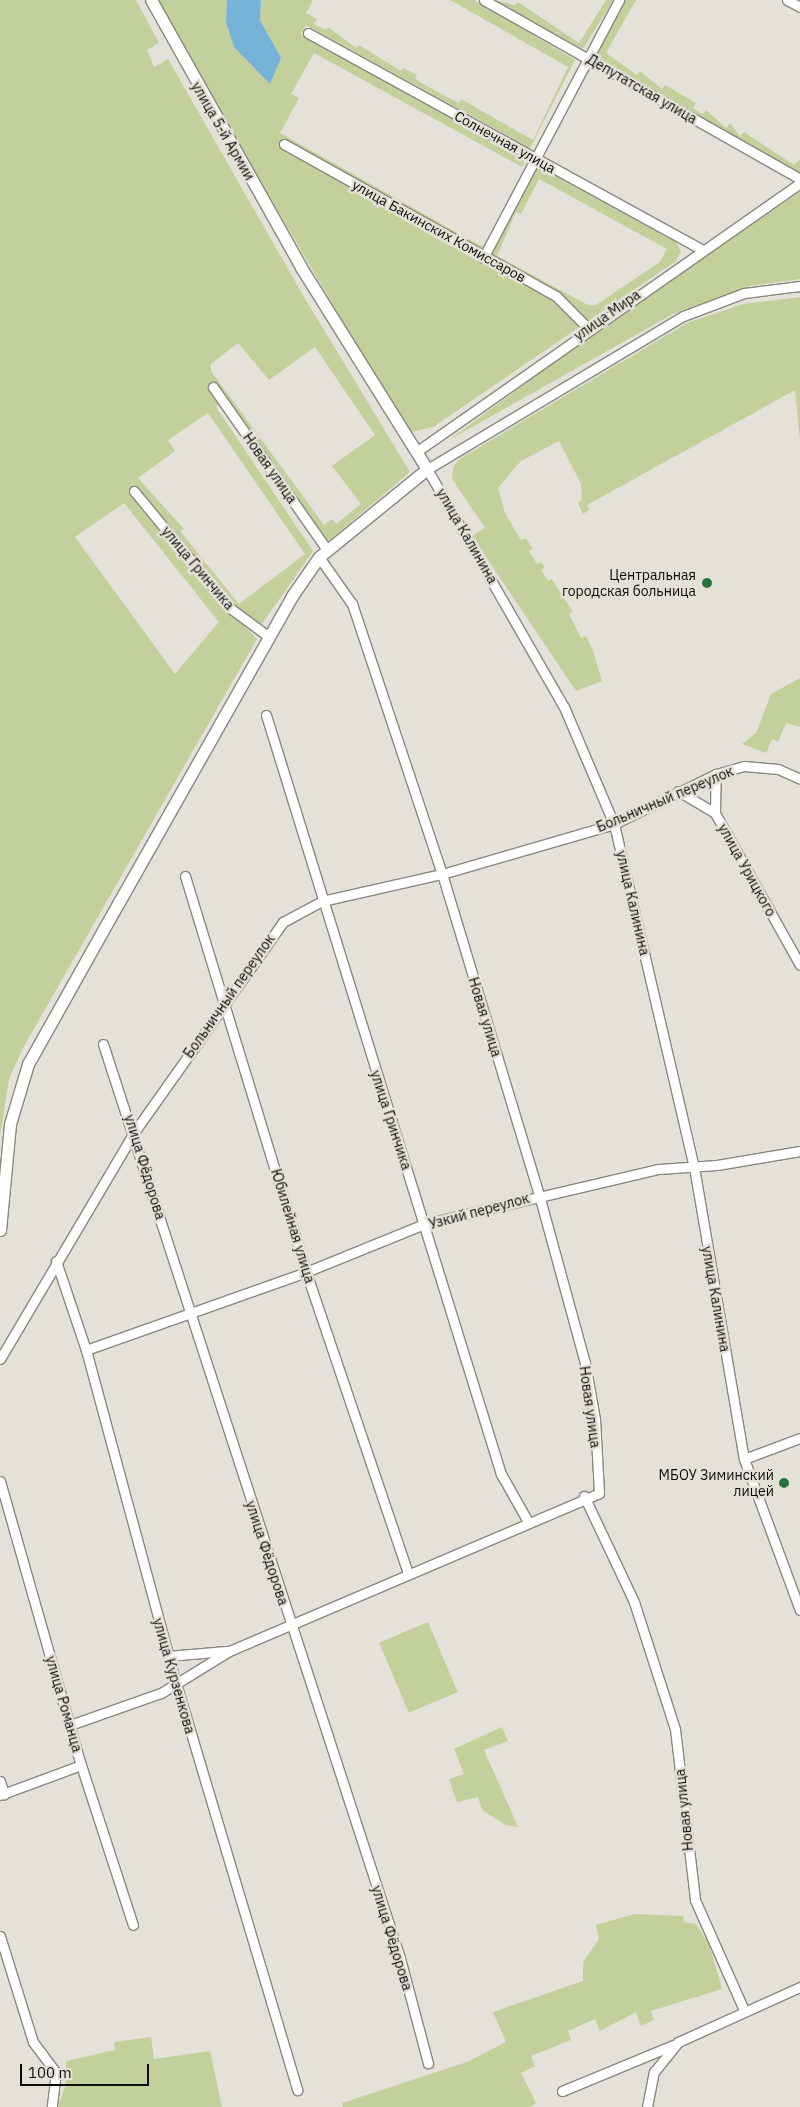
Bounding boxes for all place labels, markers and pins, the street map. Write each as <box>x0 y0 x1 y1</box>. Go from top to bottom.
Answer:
place label: Центральная городская больница <box>562 567 696 600</box>
marker: Центральная городская больница <box>700 576 714 590</box>
place label: МБОУ Зиминский лицей <box>659 1467 774 1500</box>
marker: МБОУ Зиминский лицей <box>778 1477 790 1489</box>

